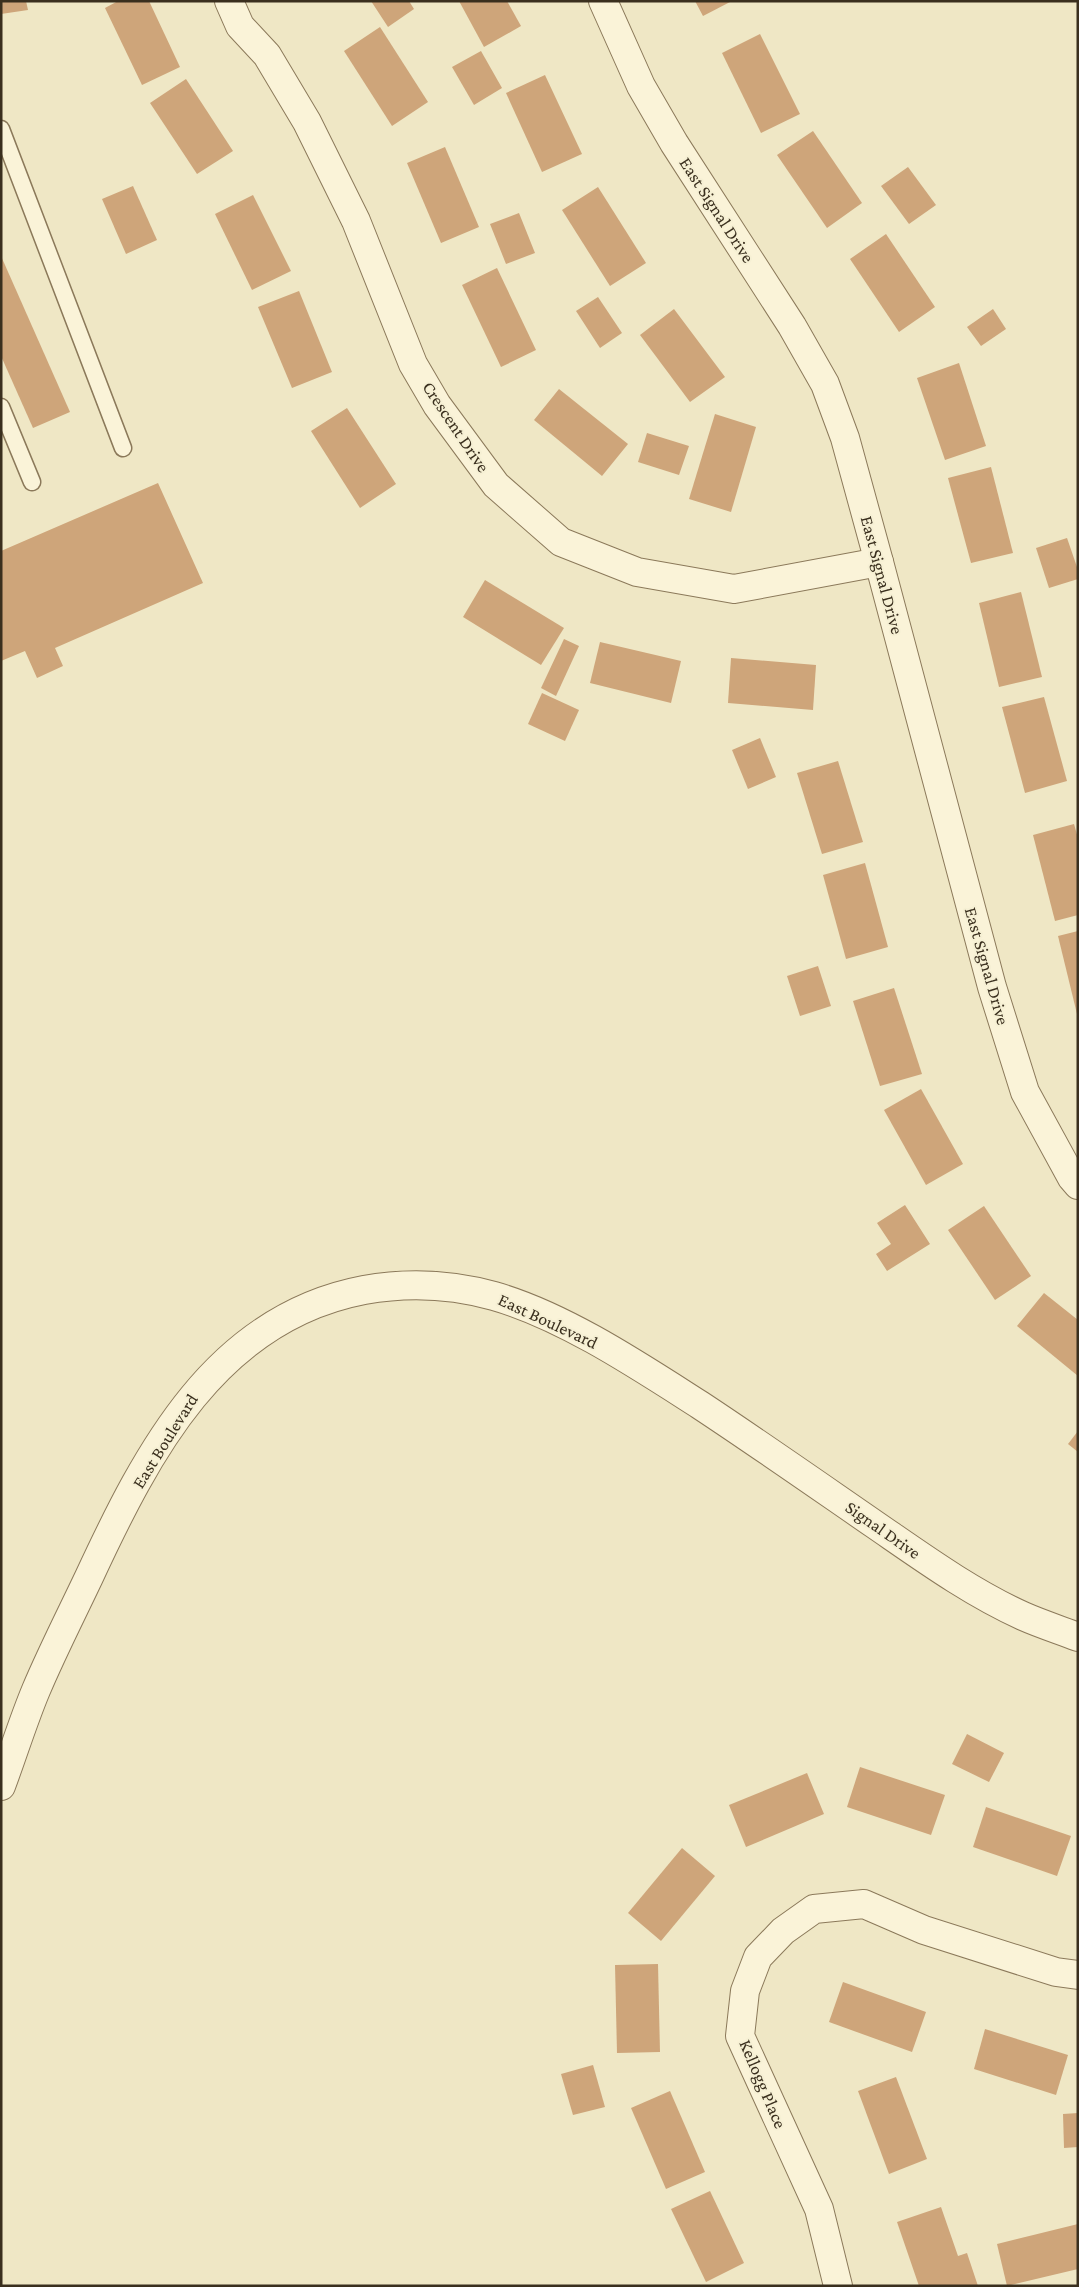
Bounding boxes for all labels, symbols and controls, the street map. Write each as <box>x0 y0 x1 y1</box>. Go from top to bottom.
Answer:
street label: East Signal Drive <box>676 154 759 267</box>
street label: Crescent Drive <box>418 378 494 476</box>
street label: East Signal Drive <box>857 514 907 636</box>
street label: East Signal Drive <box>961 905 1013 1027</box>
street label: East Boulevard <box>495 1289 601 1353</box>
street label: East Boulevard <box>128 1390 202 1492</box>
street label: Signal Drive <box>842 1497 924 1563</box>
street label: Kellogg Place <box>735 2037 791 2132</box>

